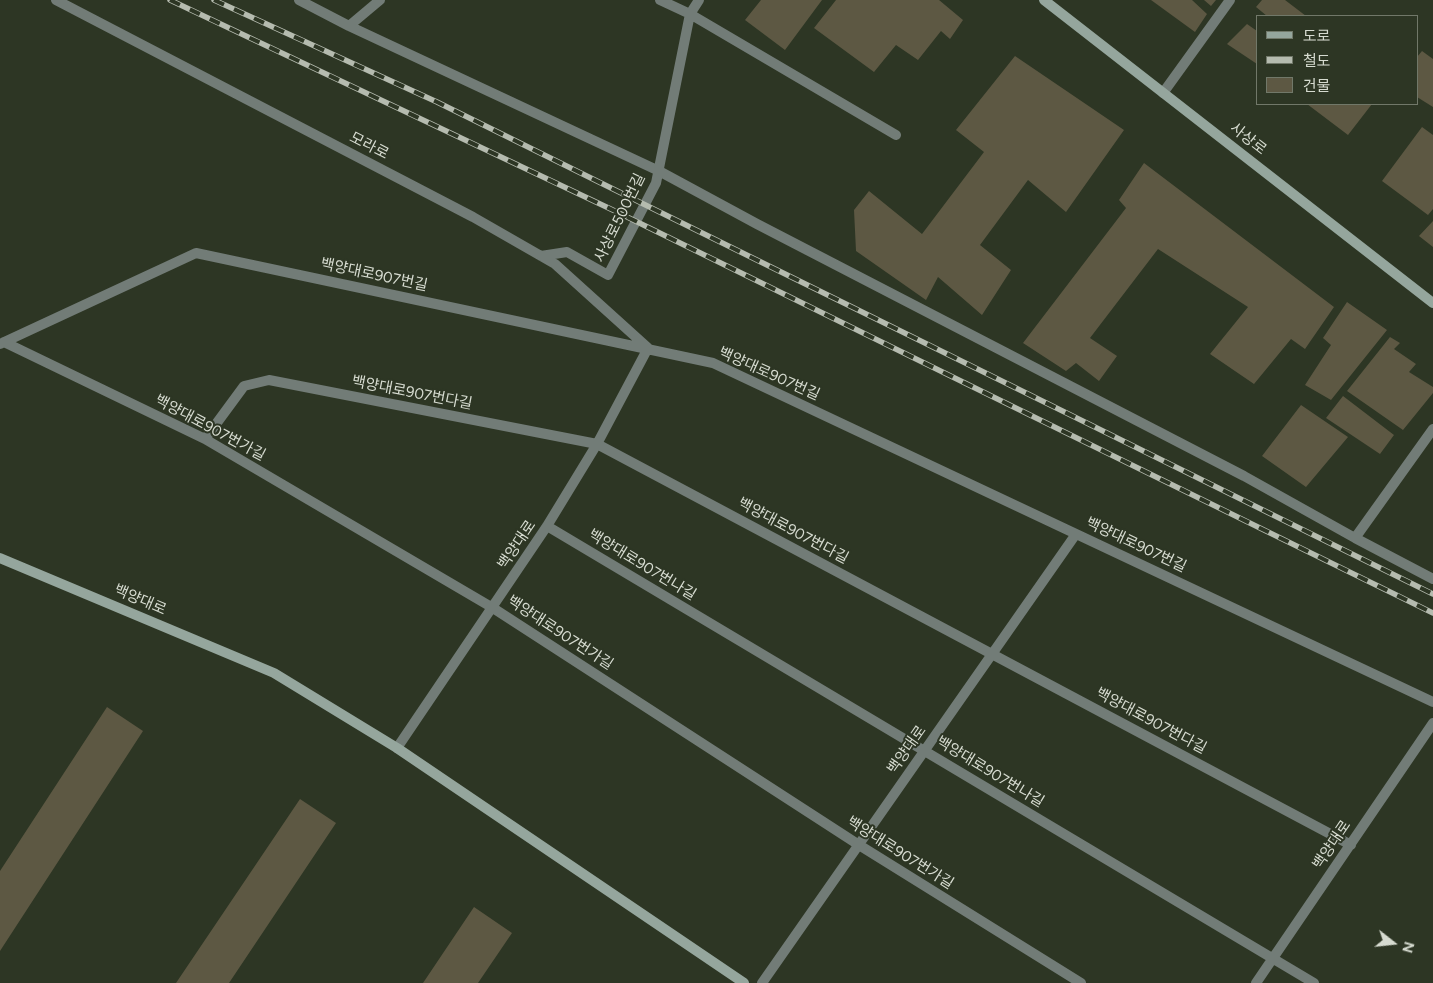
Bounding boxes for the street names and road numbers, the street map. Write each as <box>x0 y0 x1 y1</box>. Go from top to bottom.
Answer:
street label: 사상로 <box>1226 119 1270 159</box>
street label: 모라로 <box>346 129 392 163</box>
street label: 사상로500번길 <box>591 171 649 265</box>
street label: 백양대로907번길 <box>319 255 429 295</box>
street label: 백양대로907번길 <box>716 344 822 404</box>
street label: 백양대로907번다길 <box>350 372 474 414</box>
street label: 백양대로907번가길 <box>152 391 268 465</box>
street label: 백양대로907번다길 <box>735 494 851 568</box>
street label: 백양대로907번길 <box>1083 514 1189 576</box>
street label: 백양대로 <box>494 517 540 573</box>
street label: 백양대로907번나길 <box>585 526 699 604</box>
street label: 백양대로 <box>111 581 169 619</box>
street label: 백양대로907번가길 <box>504 592 616 674</box>
street label: 백양대로907번다길 <box>1093 684 1209 758</box>
street label: 백양대로 <box>884 722 930 778</box>
street label: 백양대로907번나길 <box>933 733 1047 811</box>
street label: 백양대로907번가길 <box>843 813 957 893</box>
street label: 백양대로 <box>1309 817 1355 873</box>

